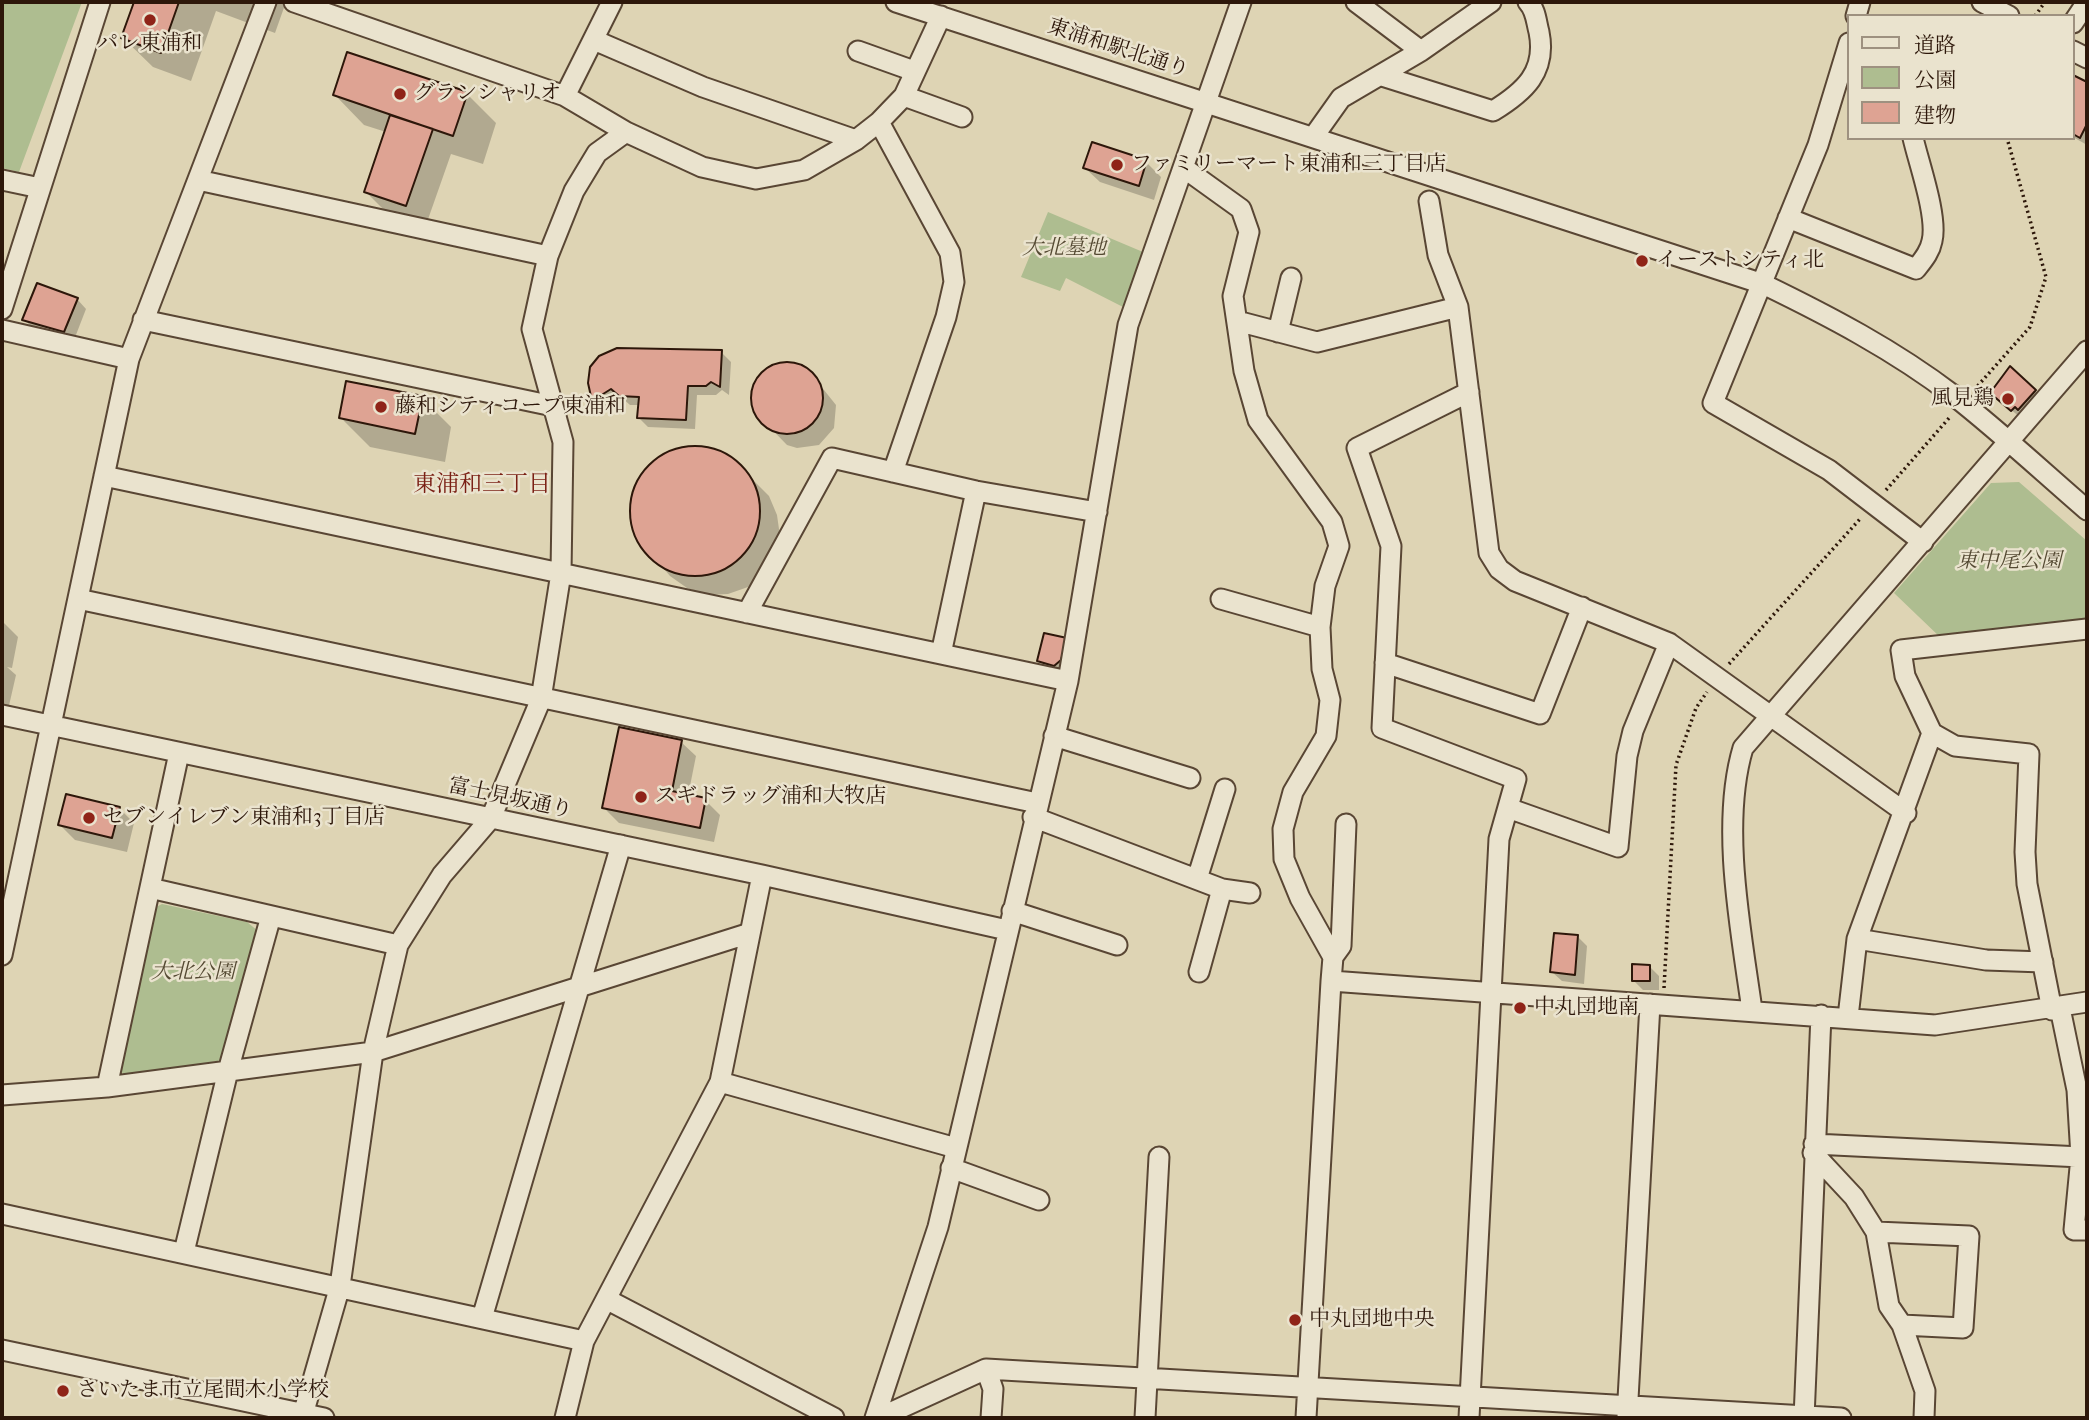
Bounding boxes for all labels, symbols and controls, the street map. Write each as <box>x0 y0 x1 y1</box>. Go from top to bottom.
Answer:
marker: パレ東浦和 <box>142 12 158 28</box>
street label: 東浦和駅北通り <box>1044 14 1192 84</box>
legend <box>1848 14 2075 140</box>
place label: パレ東浦和 <box>98 31 202 57</box>
text: 道路 <box>1914 33 1956 57</box>
text: 公園 <box>1914 68 1956 92</box>
place label: グランシャリオ <box>414 81 561 107</box>
marker: グランシャリオ <box>392 86 408 102</box>
text: 建物 <box>1914 103 1956 127</box>
place label: ファミリーマート東浦和三丁目店 <box>1131 152 1446 178</box>
marker: ファミリーマート東浦和三丁目店 <box>1109 157 1125 173</box>
park label: 大北墓地 <box>1022 236 1106 262</box>
place label: イーストシティ北 <box>1656 248 1824 274</box>
marker: イーストシティ北 <box>1634 253 1650 269</box>
place label: 風見鶏 <box>1931 386 1994 412</box>
marker: 風見鶏 <box>2000 391 2016 407</box>
place label: 藤和シティコープ東浦和 <box>395 394 626 420</box>
marker: 藤和シティコープ東浦和 <box>373 399 389 415</box>
district label: 東浦和三丁目 <box>413 471 551 499</box>
park label: 東中尾公園 <box>1957 549 2061 575</box>
street label: 富士見坂通り <box>446 774 574 824</box>
place label: スギドラッグ浦和大牧店 <box>655 784 886 810</box>
marker: スギドラッグ浦和大牧店 <box>633 789 649 805</box>
place label: セブンイレブン東浦和3丁目店 <box>103 805 385 831</box>
marker: セブンイレブン東浦和3丁目店 <box>81 810 97 826</box>
park label: 大北公園 <box>151 960 235 986</box>
place label: 中丸団地南 <box>1534 995 1639 1021</box>
marker: 中丸団地南 <box>1512 1000 1528 1016</box>
place label: 中丸団地中央 <box>1309 1307 1435 1333</box>
marker: 中丸団地中央 <box>1287 1312 1303 1328</box>
place label: さいたま市立尾間木小学校 <box>77 1378 329 1404</box>
marker: さいたま市立尾間木小学校 <box>55 1383 71 1399</box>

